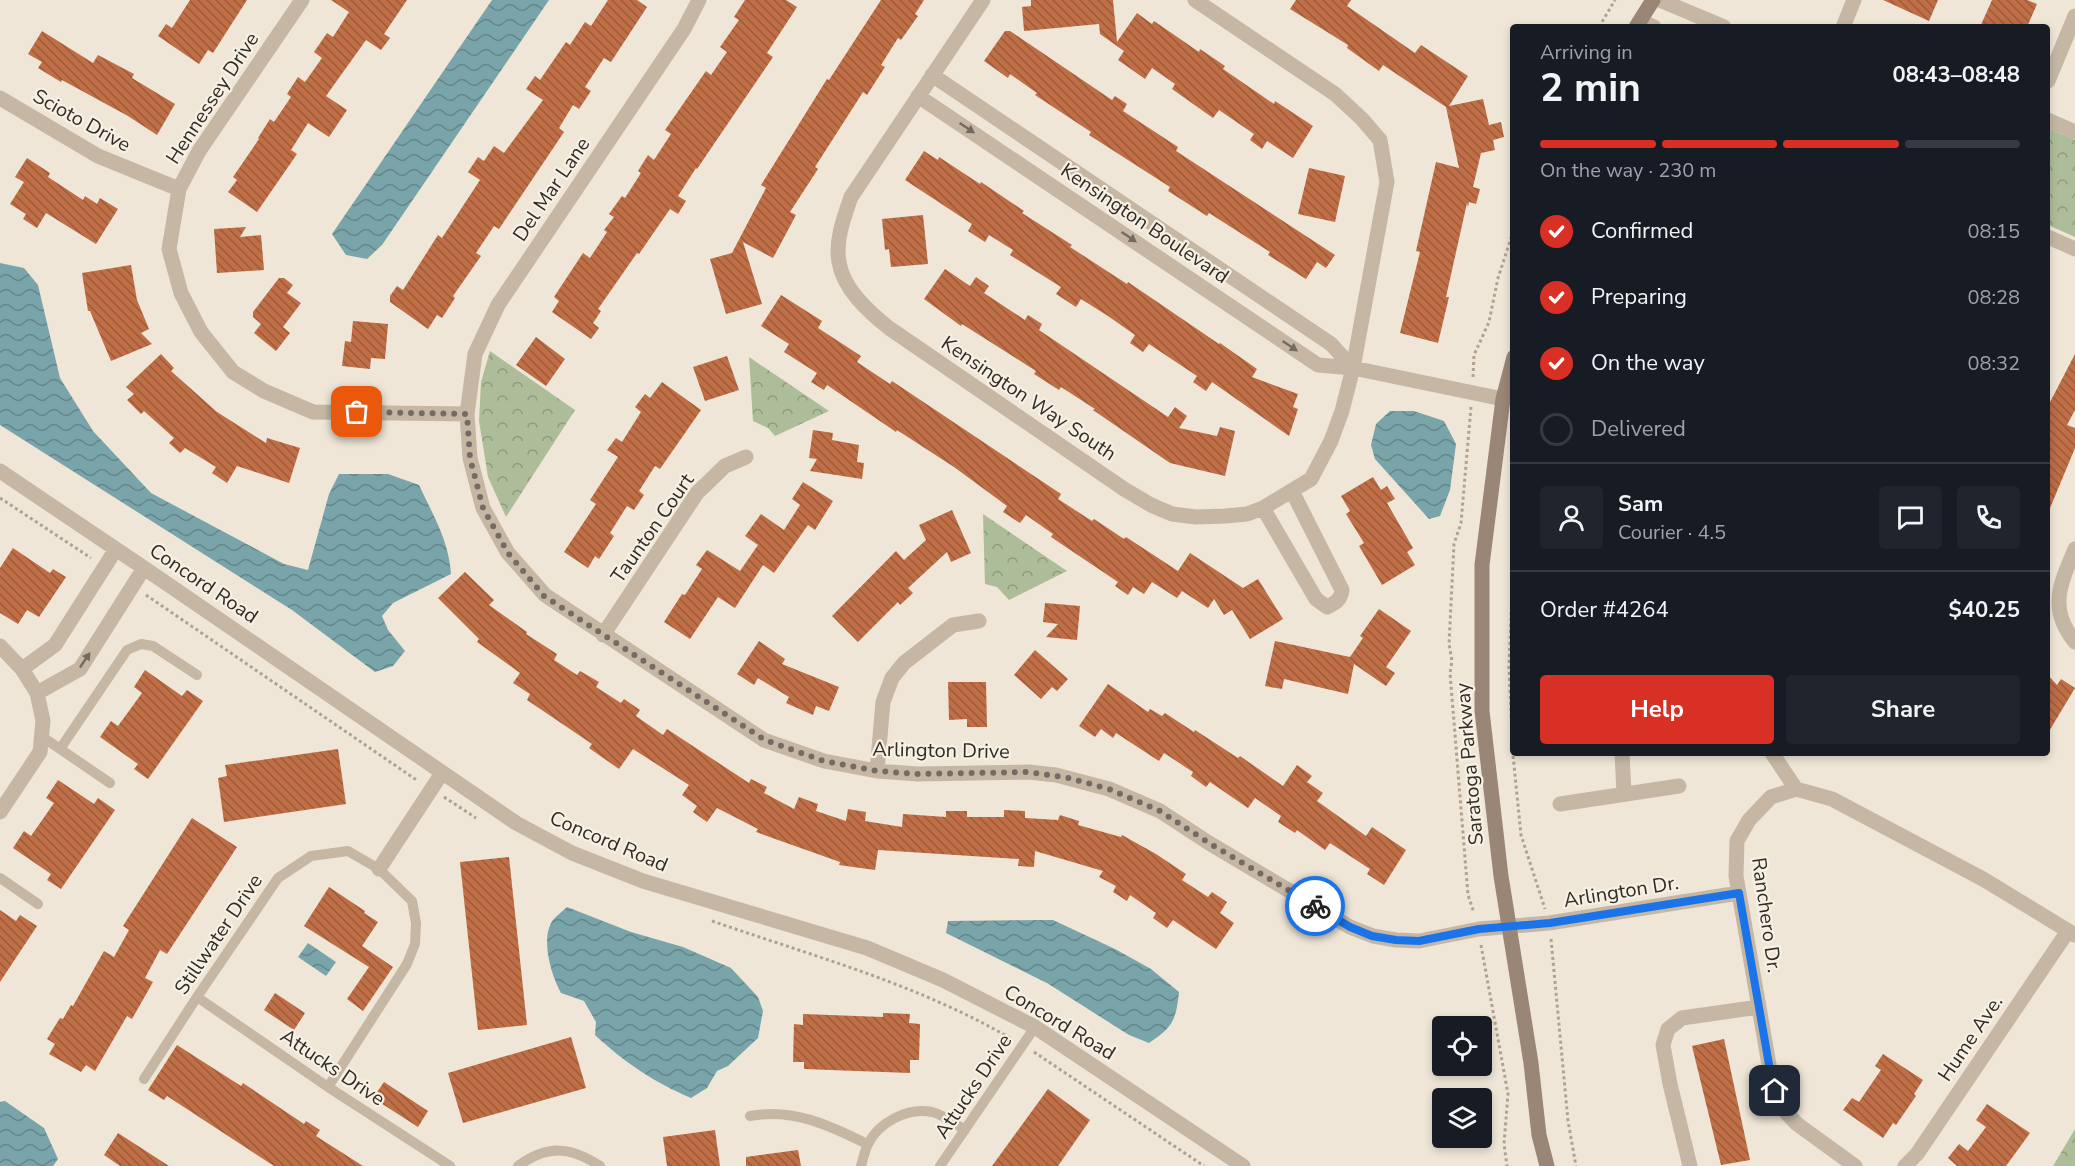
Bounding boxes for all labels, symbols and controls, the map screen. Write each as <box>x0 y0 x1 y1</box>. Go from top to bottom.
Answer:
street label: Hennessey Drive <box>160 27 265 169</box>
text: Arriving in <box>1540 39 1633 66</box>
text: 08:43–08:48 <box>1892 60 2020 90</box>
text: 2 min <box>1540 62 1641 115</box>
street label: Scioto Drive <box>28 82 135 158</box>
one-way arrow <box>959 123 975 134</box>
street label: Del Mar Lane <box>507 132 596 247</box>
street label: Kensington Boulevard <box>1055 157 1234 290</box>
text: On the way · 230 m <box>1540 157 1716 184</box>
icon: check <box>1540 215 1573 248</box>
text: Confirmed <box>1591 216 1693 246</box>
text: 08:15 <box>1967 218 2020 245</box>
one-way arrow <box>1120 232 1137 243</box>
icon: check <box>1540 281 1573 314</box>
text: Preparing <box>1591 282 1687 312</box>
text: 08:28 <box>1967 284 2020 311</box>
street label: Kensington Way South <box>936 330 1122 467</box>
one-way arrow <box>1282 340 1298 352</box>
icon: check <box>1540 347 1573 380</box>
text: On the way <box>1591 348 1705 378</box>
text: 08:32 <box>1967 350 2020 377</box>
pin <box>331 386 382 437</box>
icon: bag <box>340 395 373 428</box>
text: Delivered <box>1591 414 1686 444</box>
street label: Taunton Court <box>605 467 701 588</box>
button: person <box>1540 486 1603 549</box>
button: chat <box>1879 486 1942 549</box>
button: phone <box>1957 486 2020 549</box>
text: Sam <box>1618 489 1663 519</box>
text: Courier · 4.5 <box>1618 519 1726 546</box>
street label: Concord Road <box>144 537 263 630</box>
text: Order #4264 <box>1540 595 1669 625</box>
text: $40.25 <box>1949 595 2020 625</box>
one-way arrow <box>79 653 91 669</box>
button: Help <box>1540 675 1774 744</box>
button: Share <box>1786 675 2020 744</box>
street label: Saratoga Parkway <box>1449 681 1490 846</box>
street label: Arlington Drive <box>872 736 1010 765</box>
street label: Concord Road <box>546 804 672 878</box>
street label: Ranchero Dr. <box>1745 856 1788 974</box>
street label: Stillwater Drive <box>168 869 269 1000</box>
street label: Arlington Dr. <box>1562 869 1680 914</box>
courier <box>1285 876 1345 936</box>
icon: bike <box>1299 890 1332 923</box>
street label: Concord Road <box>999 978 1121 1066</box>
street label: Hume Ave. <box>1932 990 2009 1087</box>
map controls <box>1432 1016 1492 1148</box>
button: locate <box>1432 1016 1492 1076</box>
street label: Attucks Drive <box>275 1023 390 1112</box>
street label: Attucks Drive <box>929 1029 1018 1144</box>
pin <box>1749 1065 1800 1116</box>
icon: home <box>1758 1074 1791 1107</box>
button: layers <box>1432 1088 1492 1148</box>

